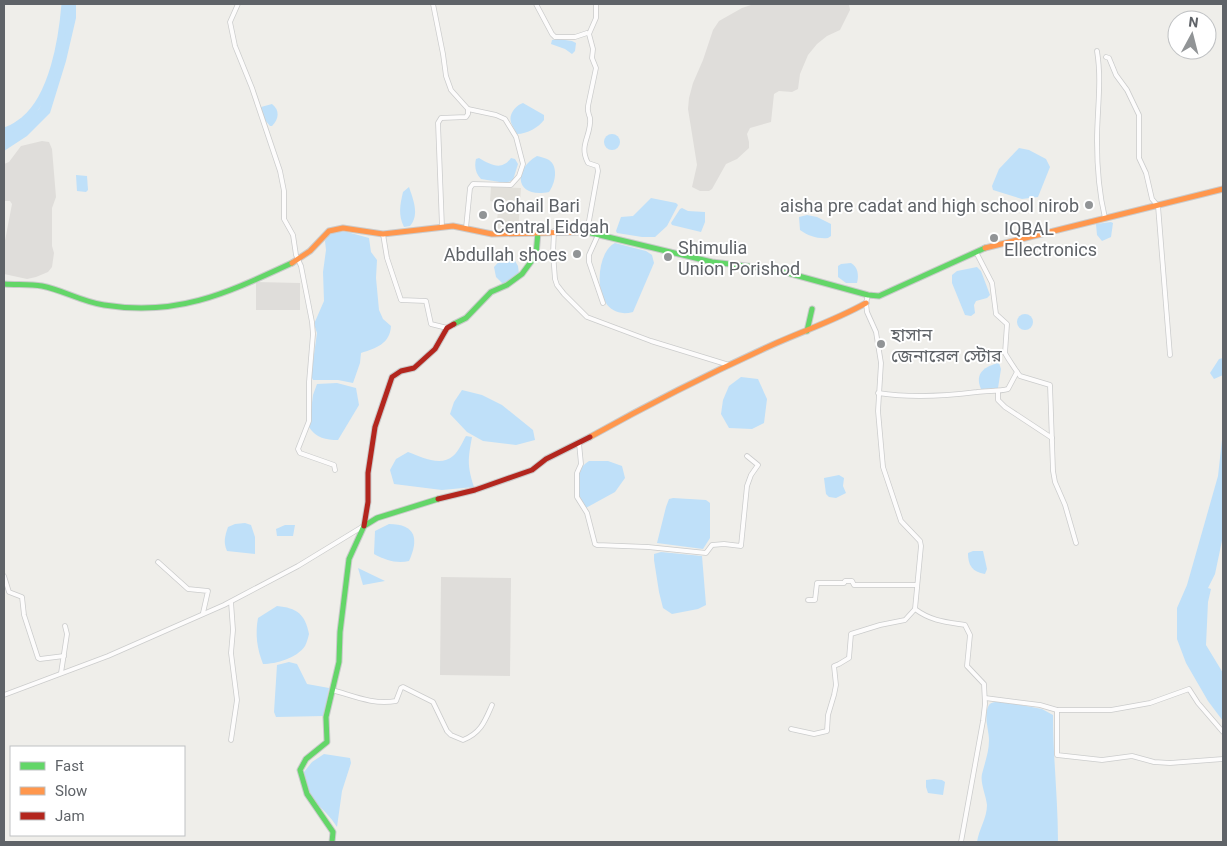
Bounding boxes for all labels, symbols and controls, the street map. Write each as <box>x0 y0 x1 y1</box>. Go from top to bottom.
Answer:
north arrow <box>1167 10 1217 60</box>
text: N <box>1188 14 1199 31</box>
place label: Gohail Bari Central Eidgah <box>493 195 609 237</box>
place label: aisha pre cadat and high school nirob <box>780 195 1079 216</box>
marker: aisha pre cadat and high school nirob <box>1083 199 1095 211</box>
marker: Gohail Bari Central Eidgah <box>477 209 489 221</box>
place label: IQBAL Ellectronics <box>1004 218 1097 260</box>
marker: IQBAL Ellectronics <box>988 232 1000 244</box>
place label: Shimulia Union Porishod <box>678 237 800 279</box>
place label: Abdullah shoes <box>444 244 567 265</box>
marker: Abdullah shoes <box>571 248 583 260</box>
marker: Shimulia Union Porishod <box>662 251 674 263</box>
place label: হাসান জেনারেল স্টোর <box>890 324 1002 366</box>
marker: হাসান জেনারেল স্টোর <box>875 338 887 350</box>
legend <box>10 746 185 836</box>
text: Fast <box>55 757 84 775</box>
text: Slow <box>55 782 87 800</box>
text: Jam <box>55 807 85 825</box>

